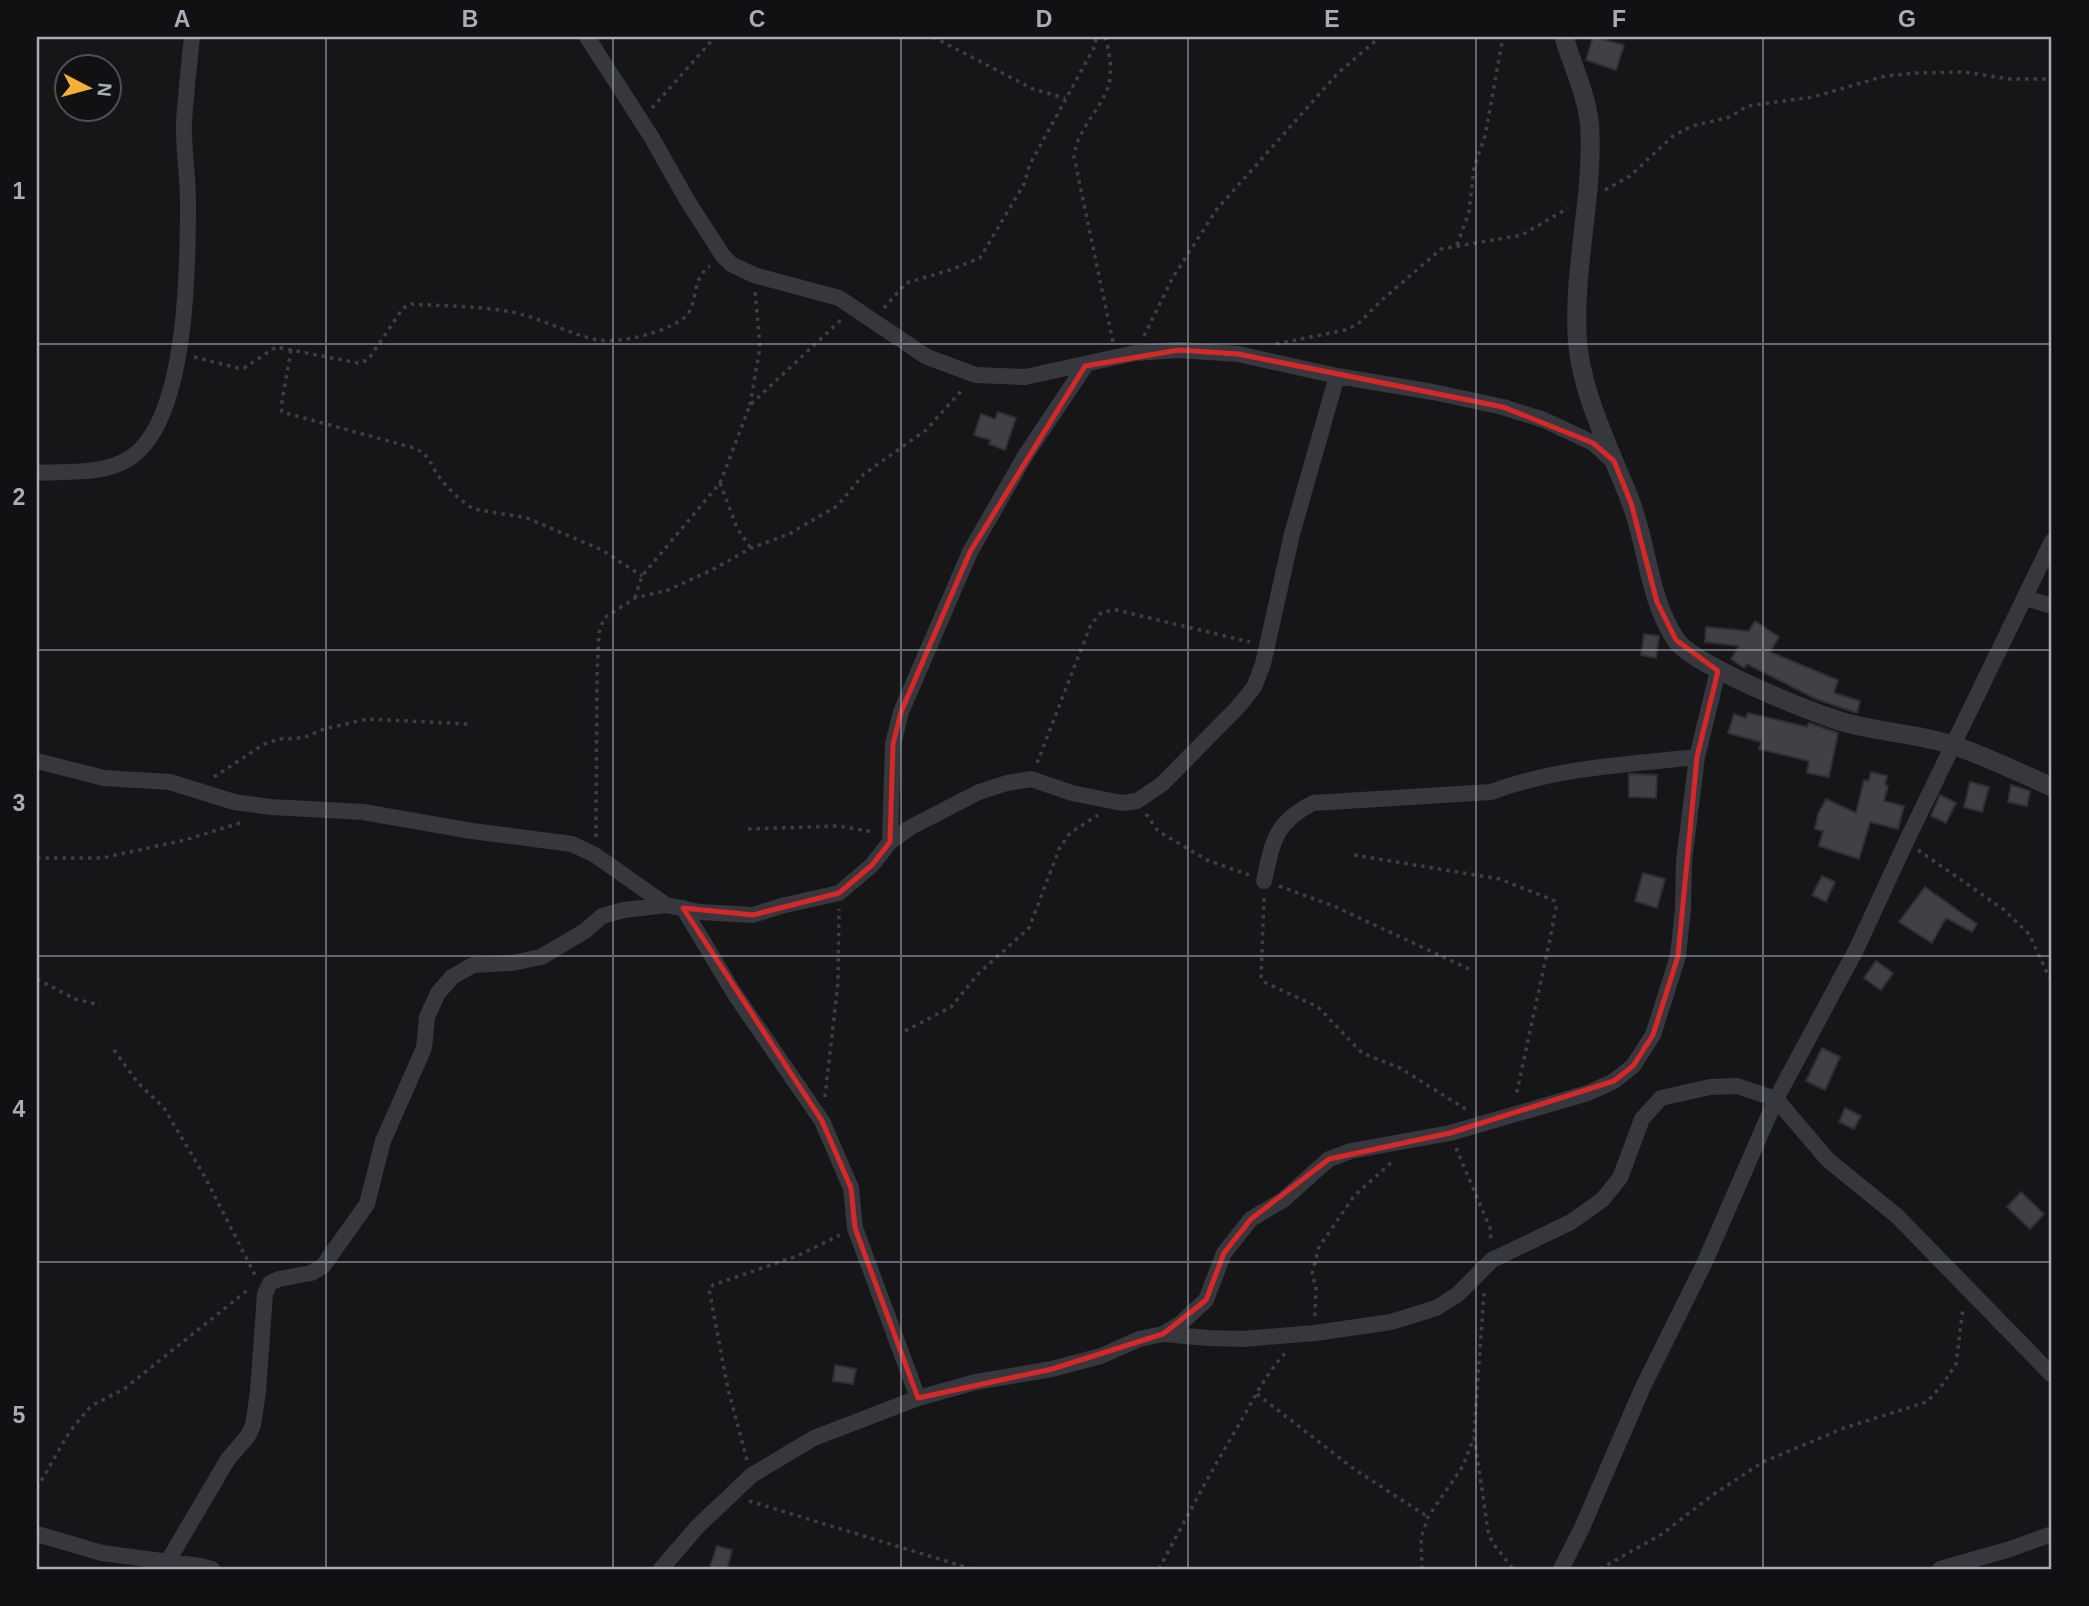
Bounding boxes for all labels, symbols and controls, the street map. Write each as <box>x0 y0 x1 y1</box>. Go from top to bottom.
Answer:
text: A <box>174 6 190 32</box>
text: B <box>462 6 478 32</box>
text: C <box>749 6 765 32</box>
text: D <box>1036 6 1052 32</box>
text: E <box>1324 6 1340 32</box>
text: F <box>1612 6 1626 32</box>
text: G <box>1898 6 1916 32</box>
north arrow <box>52 52 122 122</box>
text: N <box>93 82 116 98</box>
text: 1 <box>13 178 26 204</box>
text: 2 <box>13 484 25 510</box>
text: 3 <box>13 790 25 816</box>
text: 4 <box>13 1096 26 1122</box>
text: 5 <box>13 1402 26 1428</box>

